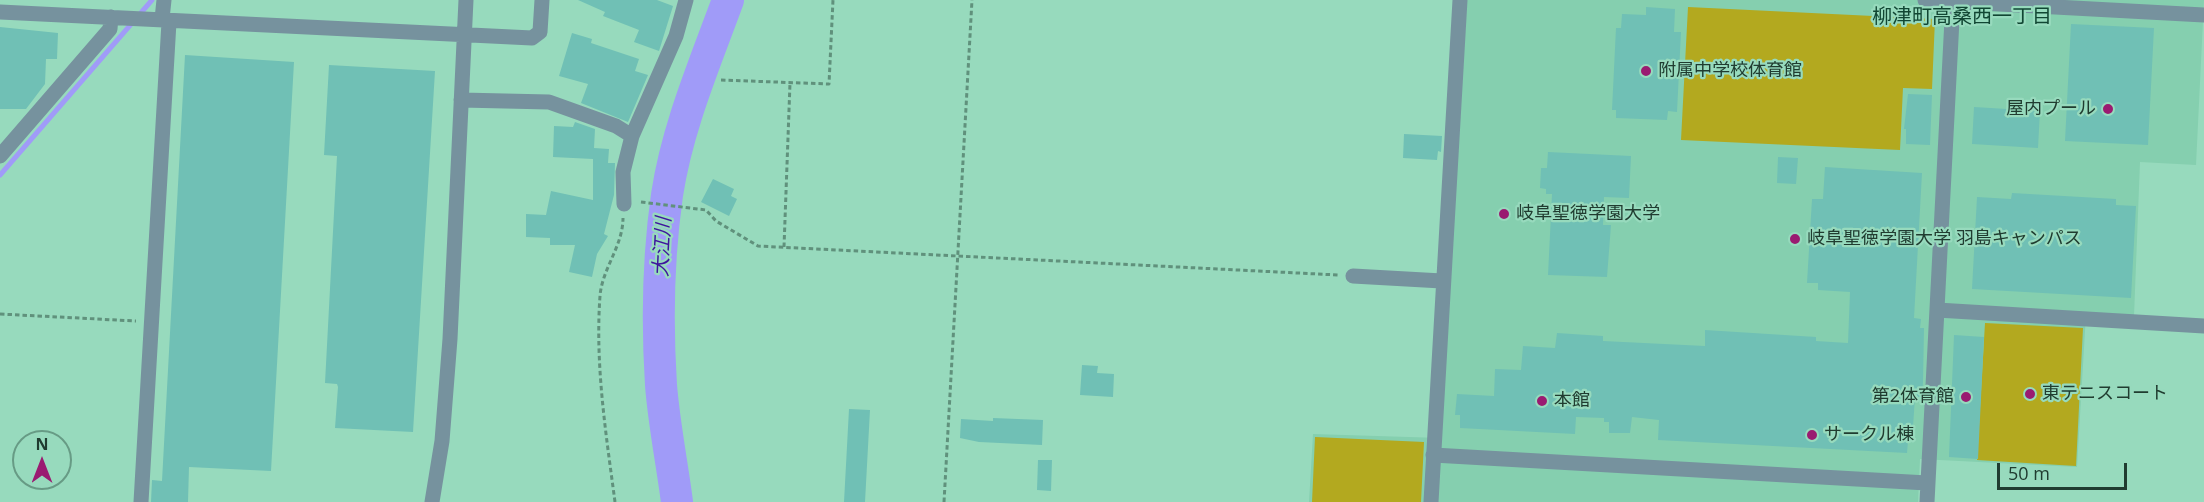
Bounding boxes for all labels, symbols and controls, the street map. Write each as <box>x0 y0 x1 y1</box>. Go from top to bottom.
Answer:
district label: 柳津町高桑西一丁目 <box>1872 5 2052 29</box>
place label: 附属中学校体育館 <box>1658 60 1802 82</box>
marker: 附属中学校体育館 <box>1639 64 1653 78</box>
place label: 屋内プール <box>2006 98 2096 120</box>
marker: 屋内プール <box>2101 102 2115 116</box>
place label: 岐阜聖徳学園大学 <box>1516 203 1660 225</box>
marker: 岐阜聖徳学園大学 <box>1497 207 1511 221</box>
water label: 大江川 <box>649 216 677 278</box>
place label: 岐阜聖徳学園大学 羽島キャンパス <box>1807 228 2082 250</box>
marker: 岐阜聖徳学園大学 羽島キャンパス <box>1788 232 1802 246</box>
place label: 東テニスコート <box>2042 383 2168 405</box>
place label: 第2体育館 <box>1872 386 1954 408</box>
marker: 東テニスコート <box>2023 387 2037 401</box>
place label: 本館 <box>1554 390 1590 412</box>
marker: 第2体育館 <box>1959 390 1973 404</box>
marker: 本館 <box>1535 394 1549 408</box>
place label: サークル棟 <box>1824 424 1914 446</box>
marker: サークル棟 <box>1805 428 1819 442</box>
north arrow <box>12 430 72 490</box>
text: N <box>35 433 49 455</box>
scale bar <box>2000 451 2130 489</box>
text: 50 m <box>2008 461 2050 485</box>

